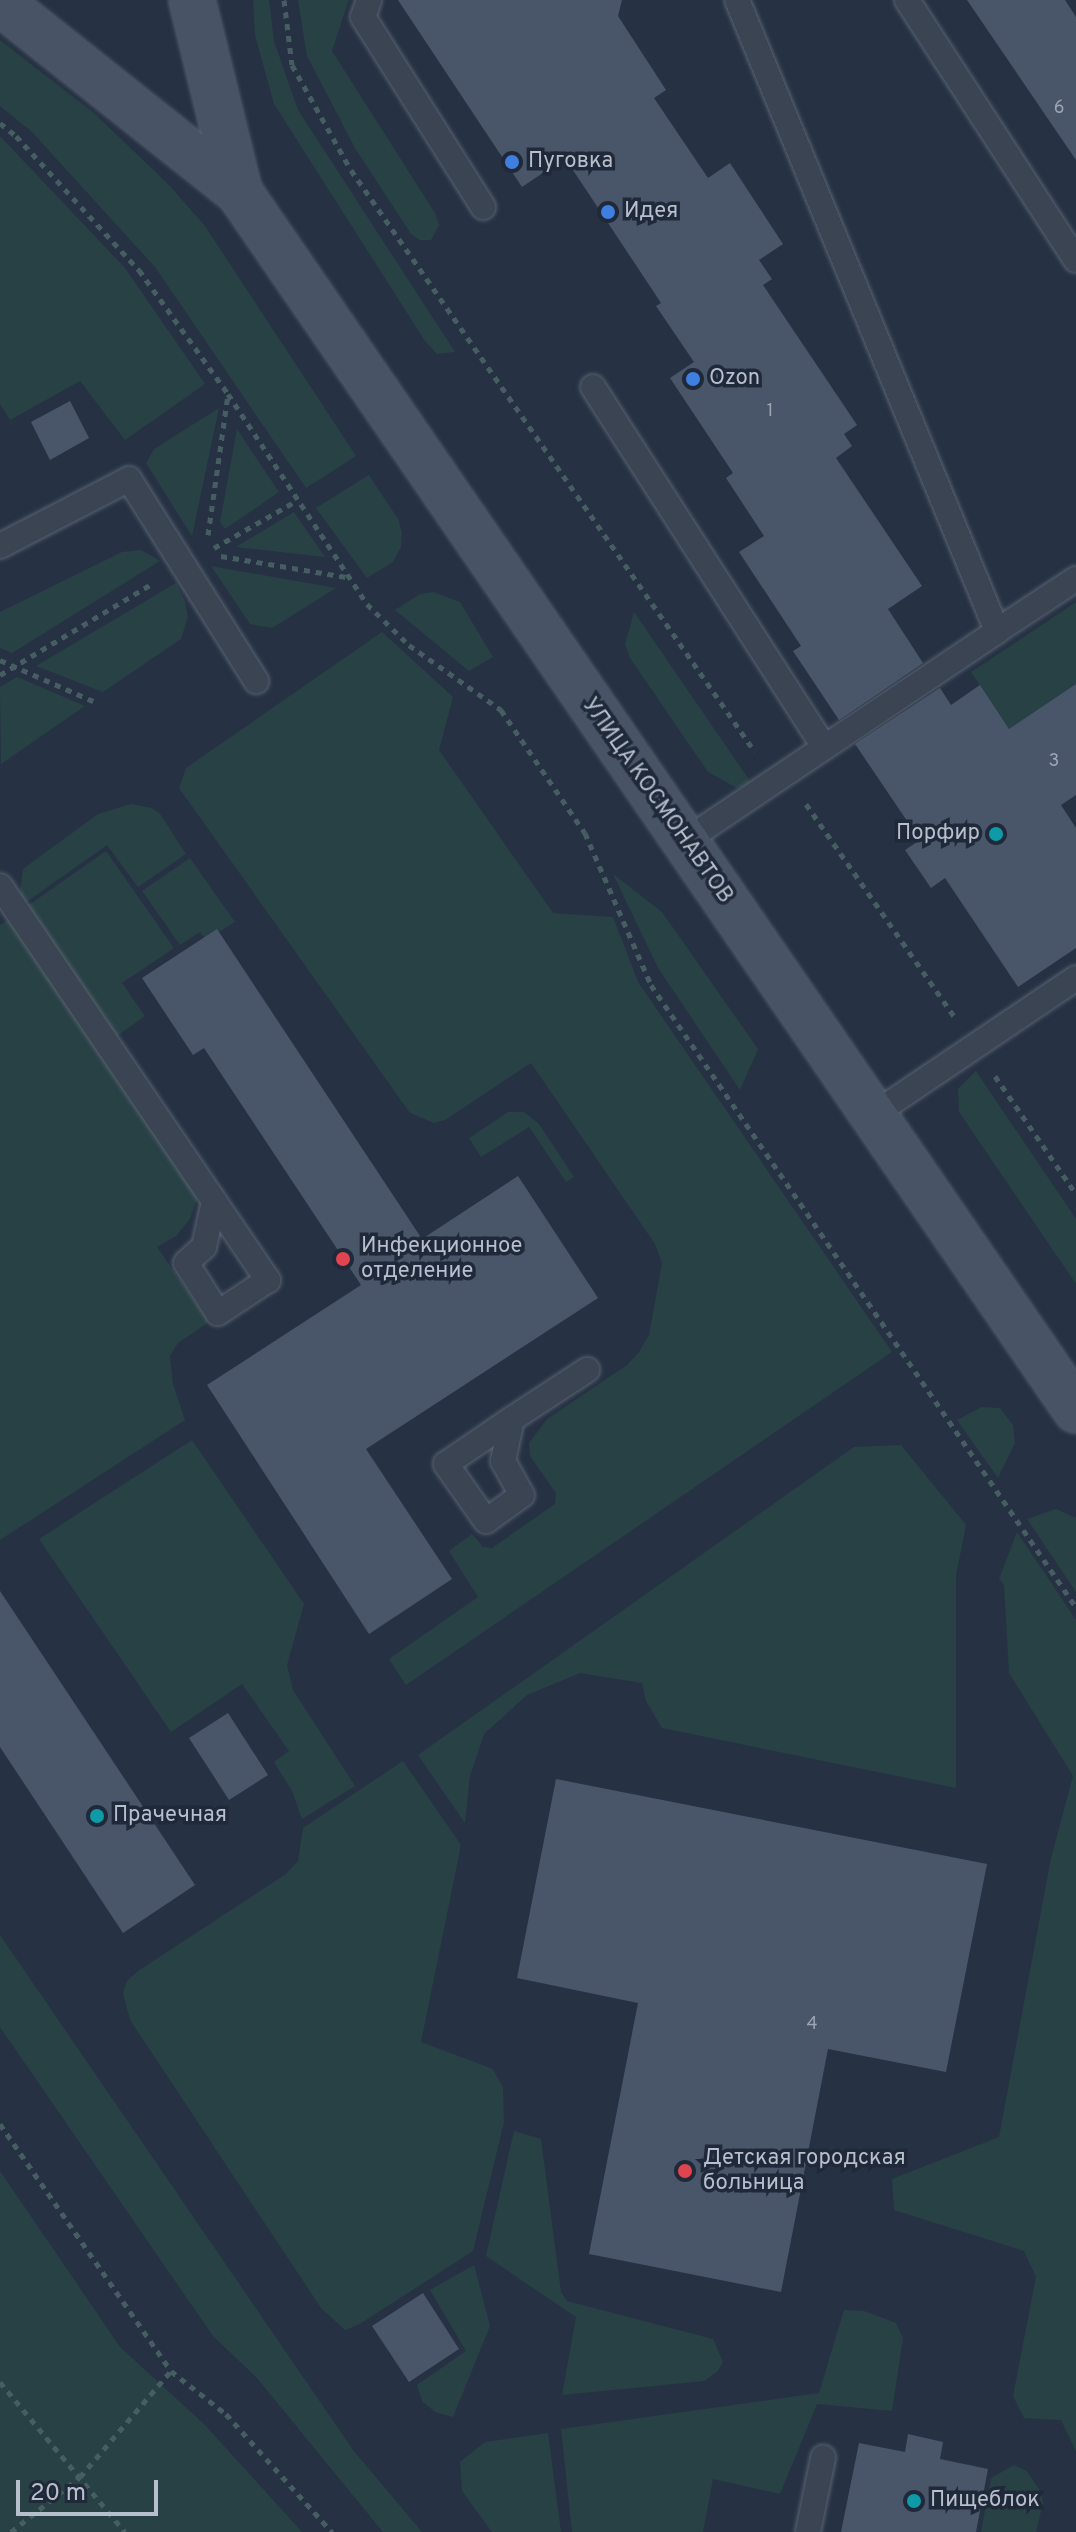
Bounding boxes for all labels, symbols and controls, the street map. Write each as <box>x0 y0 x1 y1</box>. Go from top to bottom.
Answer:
house number: 6 <box>1054 98 1064 120</box>
place label: Пуговка <box>528 149 613 175</box>
marker: Пуговка <box>503 153 521 171</box>
place label: Идея <box>624 199 678 225</box>
marker: Идея <box>599 203 617 221</box>
place label: Ozon <box>709 366 760 392</box>
marker: Ozon <box>684 370 702 388</box>
house number: 1 <box>767 401 773 423</box>
street label: УЛИЦА КОСМОНАВТОВ <box>576 693 738 909</box>
house number: 3 <box>1049 751 1059 773</box>
place label: Порфир <box>896 821 980 847</box>
marker: Порфир <box>987 825 1005 843</box>
place label: Инфекционное отделение <box>361 1233 522 1284</box>
marker: Инфекционное отделение <box>332 1248 354 1270</box>
place label: Прачечная <box>113 1803 227 1829</box>
marker: Прачечная <box>88 1807 106 1825</box>
house number: 4 <box>806 2014 818 2036</box>
place label: Детская городская больница <box>703 2145 906 2196</box>
marker: Детская городская больница <box>674 2160 696 2182</box>
scale bar <box>20 2464 162 2514</box>
text: 20 m <box>30 2479 86 2509</box>
place label: Пищеблок <box>930 2488 1040 2514</box>
marker: Пищеблок <box>905 2492 923 2510</box>

